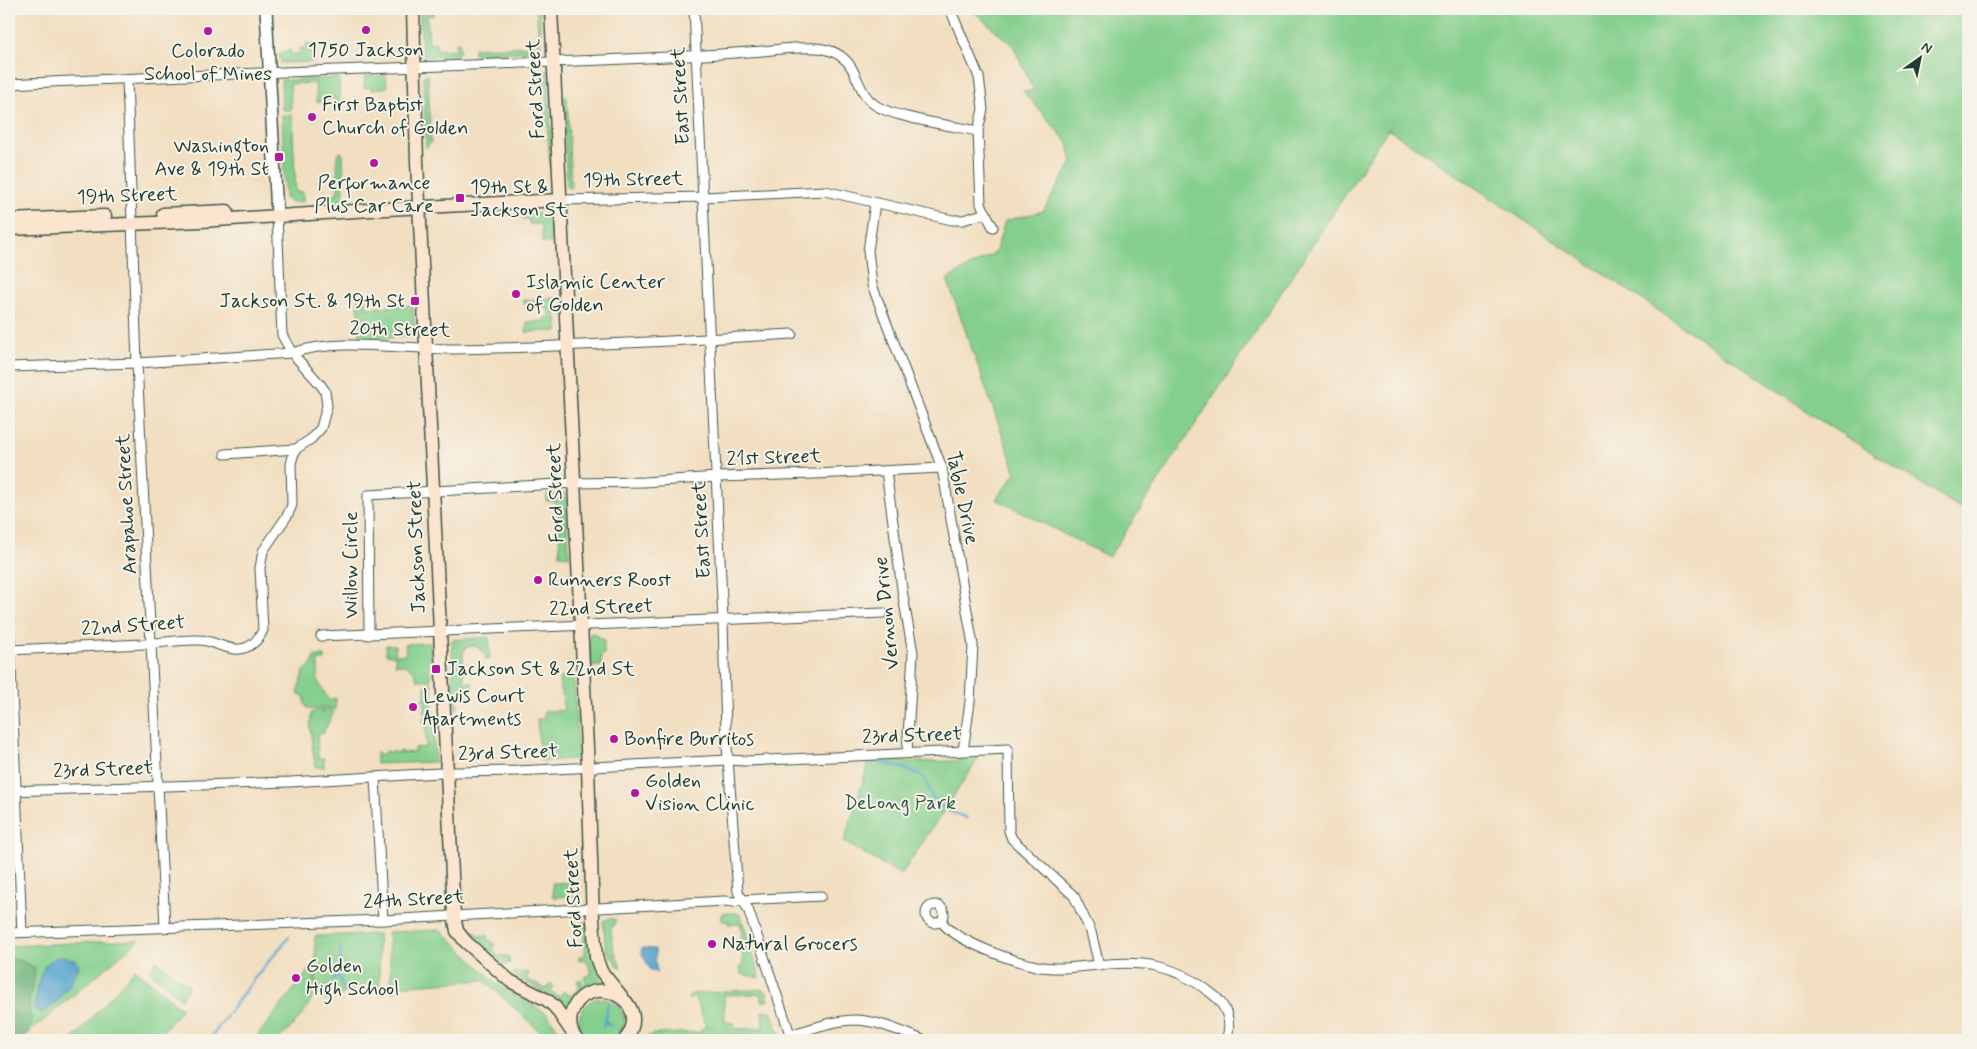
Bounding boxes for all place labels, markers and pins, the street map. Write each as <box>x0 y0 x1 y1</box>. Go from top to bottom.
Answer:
marker: 1750 Jackson <box>360 24 372 36</box>
marker: Colorado School of Mines <box>202 25 214 37</box>
place label: 1750 Jackson <box>308 37 424 64</box>
place label: Colorado School of Mines <box>144 38 272 88</box>
place label: First Baptist Church of Golden <box>322 92 468 142</box>
marker: First Baptist Church of Golden <box>306 111 318 123</box>
place label: Washington Ave & 19th St <box>155 133 269 183</box>
marker: Washington Ave & 19th St <box>273 151 285 163</box>
marker: Performance Plus Car Care <box>368 157 380 169</box>
place label: Performance Plus Car Care <box>314 170 434 220</box>
place label: 19th St & Jackson St <box>470 174 568 224</box>
marker: 19th St & Jackson St <box>454 192 466 204</box>
place label: Islamic Center of Golden <box>526 269 666 319</box>
place label: Jackson St. & 19th St <box>219 288 405 315</box>
marker: Islamic Center of Golden <box>510 288 522 300</box>
marker: Jackson St. & 19th St <box>409 295 421 307</box>
place label: Runners Roost <box>548 567 671 594</box>
marker: Runners Roost <box>532 574 544 586</box>
place label: Jackson St & 22nd St <box>446 656 635 683</box>
marker: Jackson St & 22nd St <box>430 663 442 675</box>
place label: Lewis Court Apartments <box>423 683 525 734</box>
marker: Lewis Court Apartments <box>407 701 419 713</box>
place label: Bonfire Burritos <box>624 726 754 753</box>
marker: Bonfire Burritos <box>608 733 620 745</box>
place label: Golden Vision Clinic <box>645 768 755 818</box>
marker: Golden Vision Clinic <box>629 787 641 799</box>
place label: Natural Grocers <box>722 931 858 958</box>
marker: Natural Grocers <box>706 938 718 950</box>
place label: Golden High School <box>306 953 399 1005</box>
marker: Golden High School <box>290 972 302 984</box>

